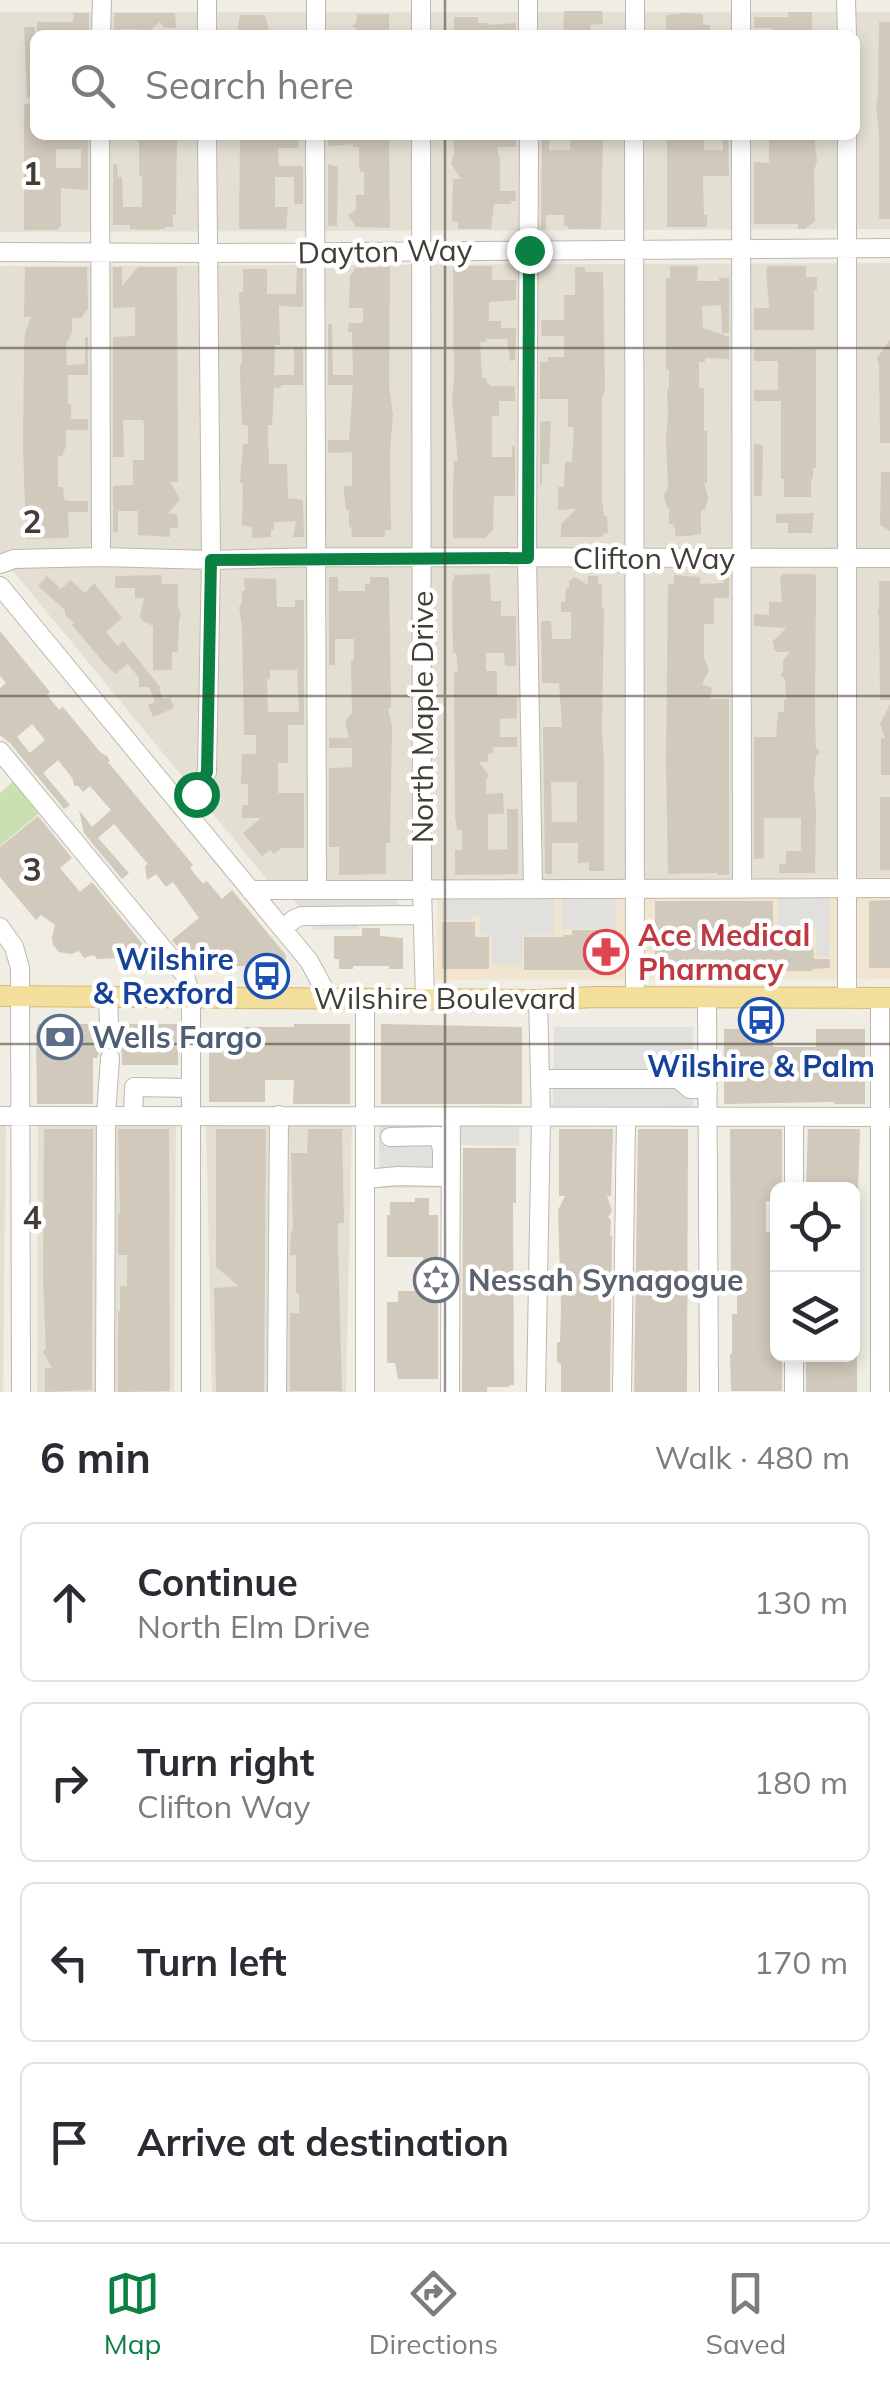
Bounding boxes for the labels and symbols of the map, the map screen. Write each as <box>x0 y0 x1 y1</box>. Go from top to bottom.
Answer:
text: 1 <box>22 153 42 193</box>
route end <box>507 228 553 274</box>
street label: Dayton Way <box>297 230 473 272</box>
text: 2 <box>22 501 42 541</box>
street label: Clifton Way <box>573 539 735 577</box>
street label: North Maple Drive <box>403 591 441 843</box>
route start <box>174 772 220 818</box>
text: 3 <box>22 849 42 889</box>
place label: Ace Medical Pharmacy <box>638 916 810 988</box>
pharmacy icon: Ace Medical Pharmacy <box>583 929 629 975</box>
place label: Wilshire & Rexford <box>93 940 234 1012</box>
bus stop icon: Wilshire & Rexford <box>244 953 290 999</box>
street label: Wilshire Boulevard <box>314 979 576 1017</box>
bus stop icon: Wilshire & Palm <box>738 997 784 1043</box>
bank icon: Wells Fargo <box>37 1014 83 1060</box>
place label: Wells Fargo <box>92 1018 262 1056</box>
place label: Wilshire & Palm <box>647 1047 875 1085</box>
text: 4 <box>22 1197 42 1237</box>
synagogue icon: Nessah Synagogue <box>413 1257 459 1303</box>
place label: Nessah Synagogue <box>468 1261 744 1299</box>

